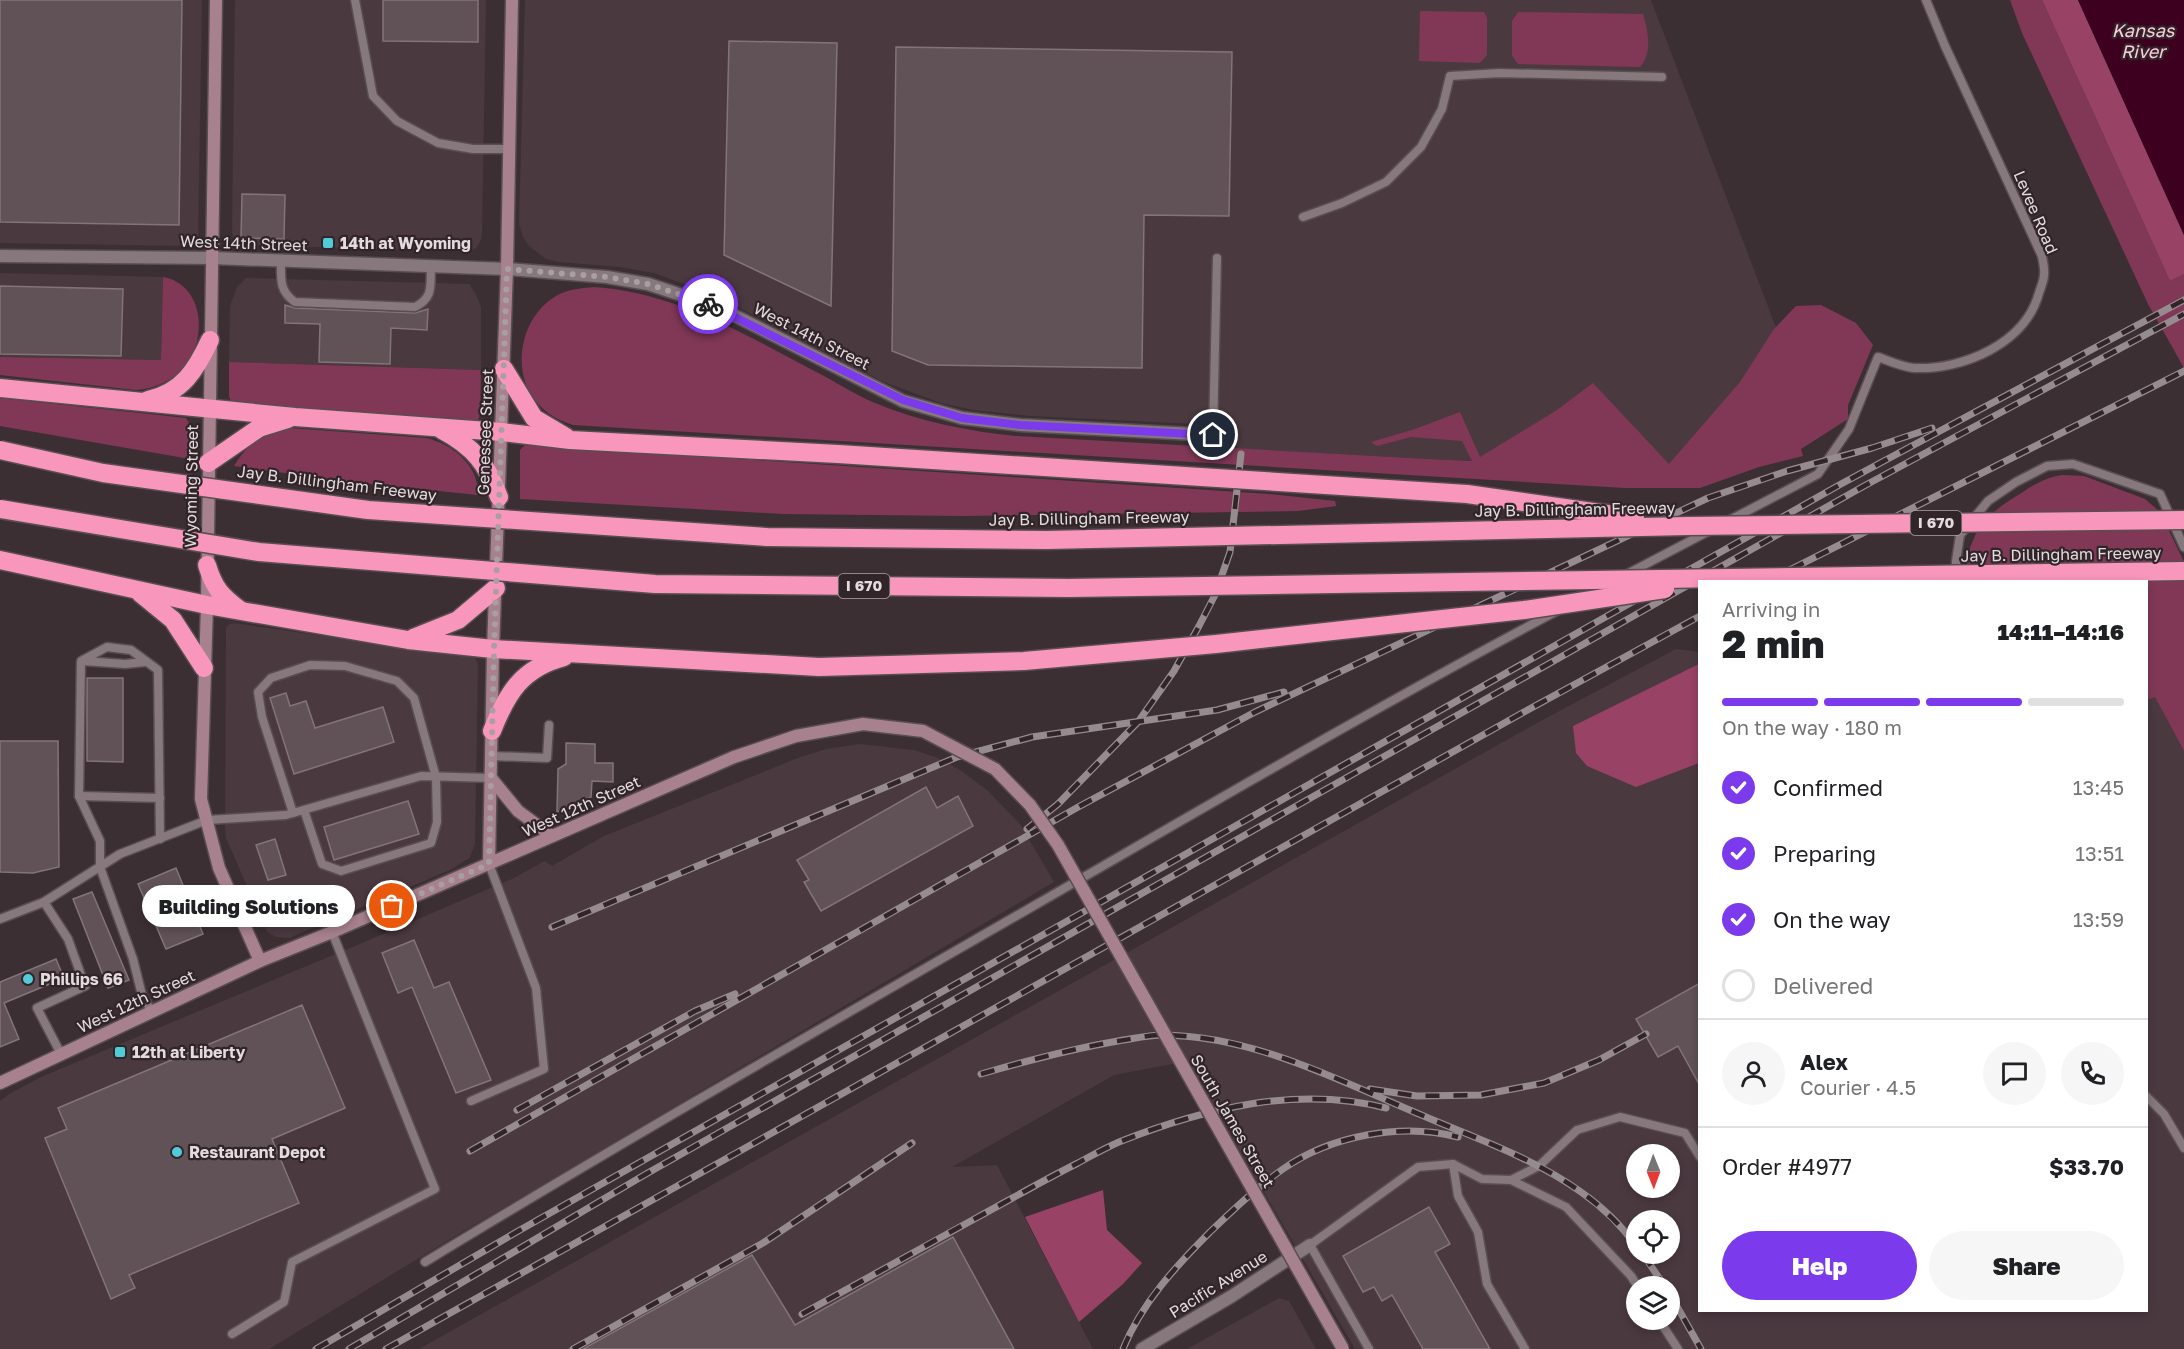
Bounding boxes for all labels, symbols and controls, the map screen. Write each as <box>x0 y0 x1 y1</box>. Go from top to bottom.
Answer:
water label: Kansas River <box>2112 19 2176 62</box>
street label: Levee Road <box>2010 167 2062 257</box>
street label: West 14th Street <box>180 231 308 255</box>
place label: 14th at Wyoming <box>340 233 471 253</box>
marker: 14th at Wyoming <box>321 236 335 250</box>
courier <box>678 274 738 334</box>
icon: bike <box>692 288 725 321</box>
street label: West 14th Street <box>750 298 874 374</box>
street label: Genessee Street <box>473 368 497 496</box>
pin <box>1187 409 1238 460</box>
icon: home <box>1196 418 1229 451</box>
street label: Wyoming Street <box>180 424 202 548</box>
street label: Jay B. Dillingham Freeway <box>236 461 438 505</box>
street label: Jay B. Dillingham Freeway <box>1474 497 1676 521</box>
street label: Jay B. Dillingham Freeway <box>988 506 1190 530</box>
road number: I 670 <box>1910 511 1962 535</box>
street label: Jay B. Dillingham Freeway <box>1960 542 2162 566</box>
road number: I 670 <box>838 574 890 598</box>
text: Arriving in <box>1722 597 1820 621</box>
text: 14:11–14:16 <box>1997 618 2124 645</box>
text: 2 min <box>1722 620 1825 667</box>
text: On the way · 180 m <box>1722 715 1902 739</box>
street label: West 12th Street <box>519 771 643 841</box>
icon: check <box>1722 771 1755 804</box>
text: Confirmed <box>1773 774 1883 801</box>
text: 13:45 <box>2073 775 2124 799</box>
icon: check <box>1722 837 1755 870</box>
text: Preparing <box>1773 840 1876 867</box>
text: 13:51 <box>2075 841 2124 865</box>
pin <box>366 880 417 931</box>
callout: Building Solutions <box>143 885 356 927</box>
icon: bag <box>375 889 408 922</box>
text: Building Solutions <box>158 894 339 918</box>
icon: check <box>1722 903 1755 936</box>
text: On the way <box>1773 906 1891 933</box>
text: 13:59 <box>2073 907 2124 931</box>
street label: West 12th Street <box>74 965 198 1037</box>
place label: Phillips 66 <box>40 969 123 989</box>
marker: Phillips 66 <box>21 972 35 986</box>
text: Delivered <box>1773 972 1873 999</box>
place label: 12th at Liberty <box>132 1042 246 1062</box>
button: person <box>1722 1042 1785 1105</box>
button: chat <box>1983 1042 2046 1105</box>
button: phone <box>2061 1042 2124 1105</box>
marker: 12th at Liberty <box>113 1045 127 1059</box>
text: Alex <box>1800 1048 1848 1075</box>
street label: South James Street <box>1187 1051 1279 1191</box>
text: Courier · 4.5 <box>1800 1075 1916 1099</box>
place label: Restaurant Depot <box>189 1142 325 1162</box>
north arrow <box>1626 1144 1680 1198</box>
map controls <box>1626 1144 1680 1330</box>
marker: Restaurant Depot <box>170 1145 184 1159</box>
text: Order #4977 <box>1722 1153 1852 1180</box>
text: $33.70 <box>2049 1153 2124 1180</box>
button: locate <box>1626 1210 1680 1264</box>
button: Help <box>1722 1231 1917 1300</box>
button: Share <box>1929 1231 2124 1300</box>
street label: Pacific Avenue <box>1165 1246 1271 1322</box>
button: layers <box>1626 1276 1680 1330</box>

